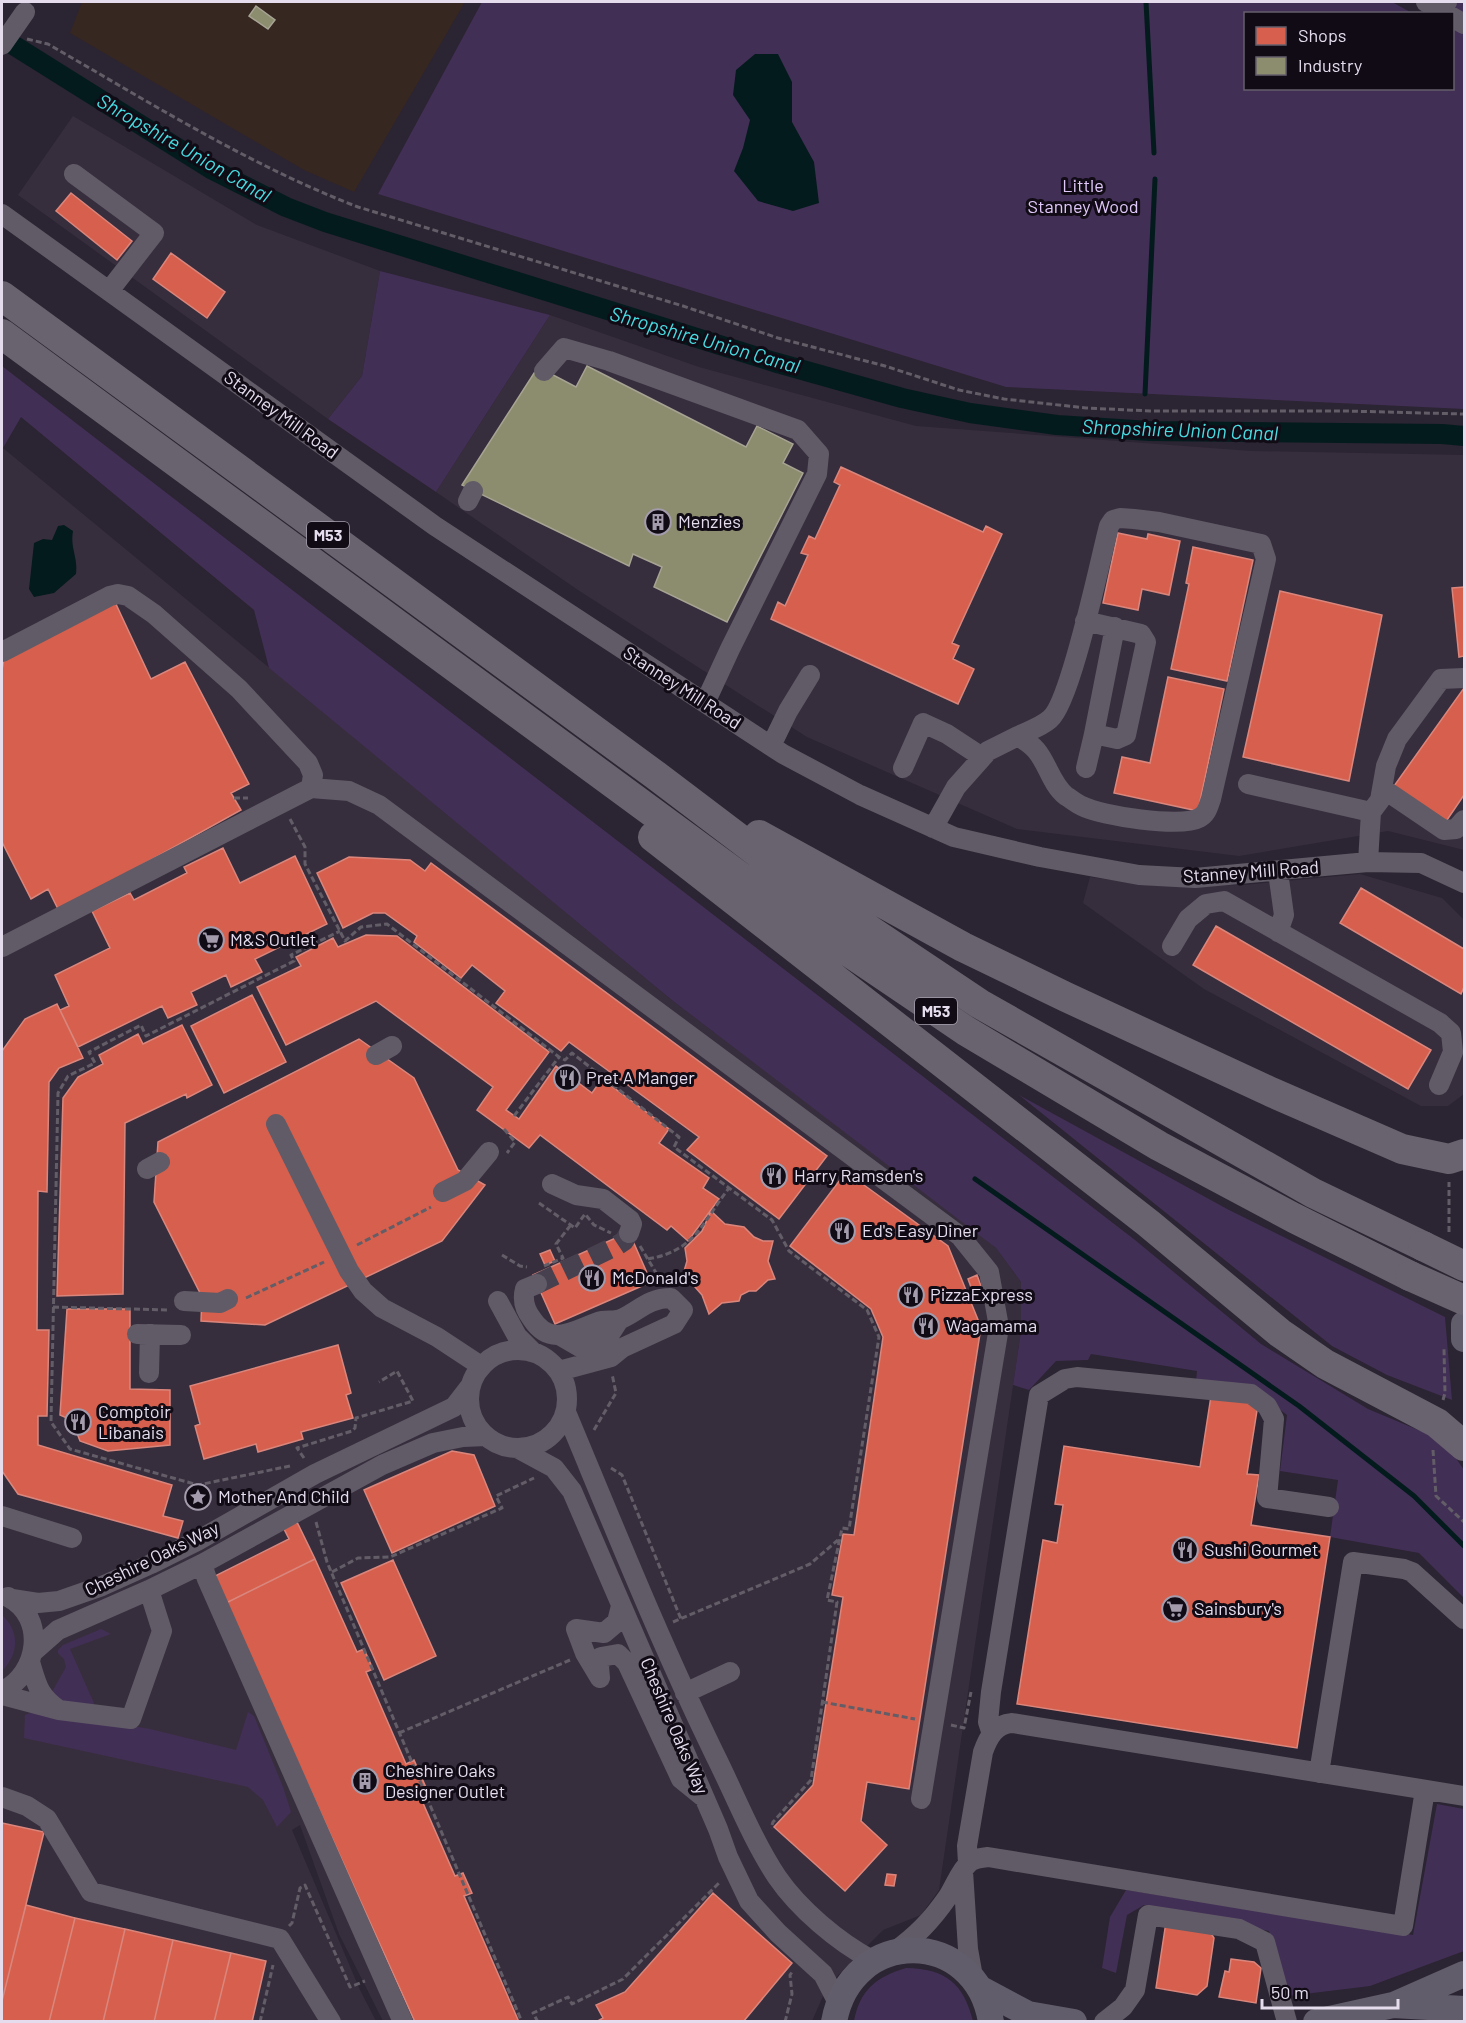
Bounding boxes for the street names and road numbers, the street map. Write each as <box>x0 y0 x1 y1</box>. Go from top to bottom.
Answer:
street label: Stanney Mill Road <box>220 365 343 463</box>
road number: M53 <box>307 522 349 548</box>
street label: Stanney Mill Road <box>620 641 746 733</box>
street label: Stanney Mill Road <box>1182 855 1320 887</box>
road number: M53 <box>915 998 957 1024</box>
street label: Cheshire Oaks Way <box>81 1516 222 1600</box>
street label: Cheshire Oaks Way <box>636 1654 714 1797</box>

